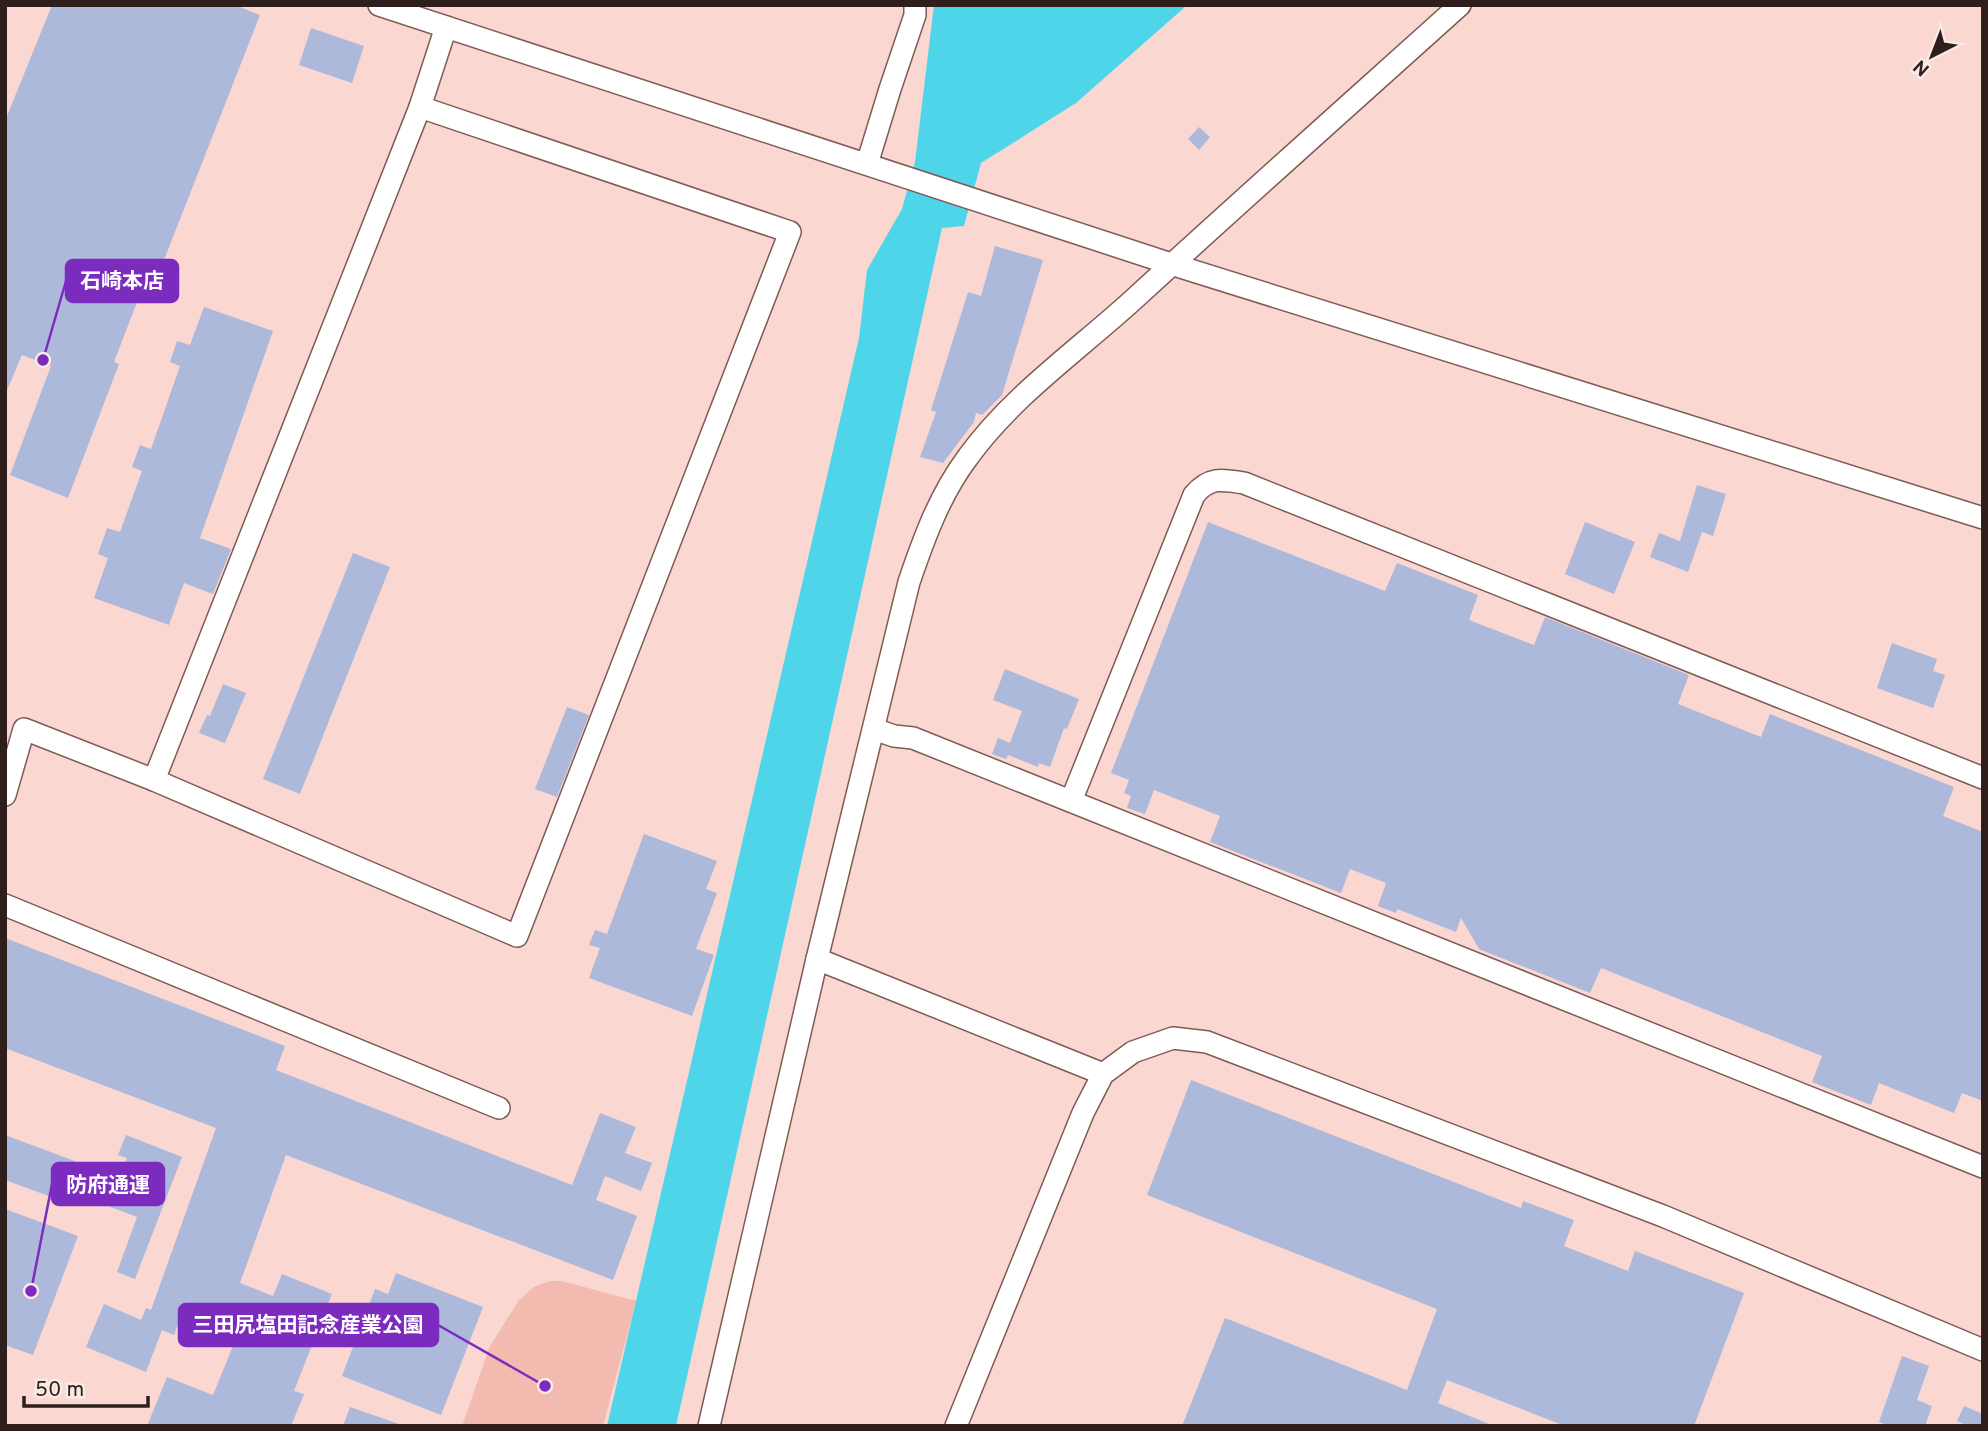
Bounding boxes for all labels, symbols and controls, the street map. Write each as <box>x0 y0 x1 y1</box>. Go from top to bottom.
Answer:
north arrow <box>1897 21 1967 91</box>
text: N <box>1909 54 1935 81</box>
callout: 石崎本店 <box>66 260 178 302</box>
text: 石崎本店 <box>80 269 164 296</box>
callout: 防府通運 <box>52 1163 164 1205</box>
text: 防府通運 <box>66 1173 150 1200</box>
callout: 三田尻塩田記念産業公園 <box>179 1304 438 1346</box>
text: 三田尻塩田記念産業公園 <box>193 1313 424 1340</box>
scale bar <box>24 1364 149 1408</box>
text: 50 m <box>35 1377 84 1404</box>

